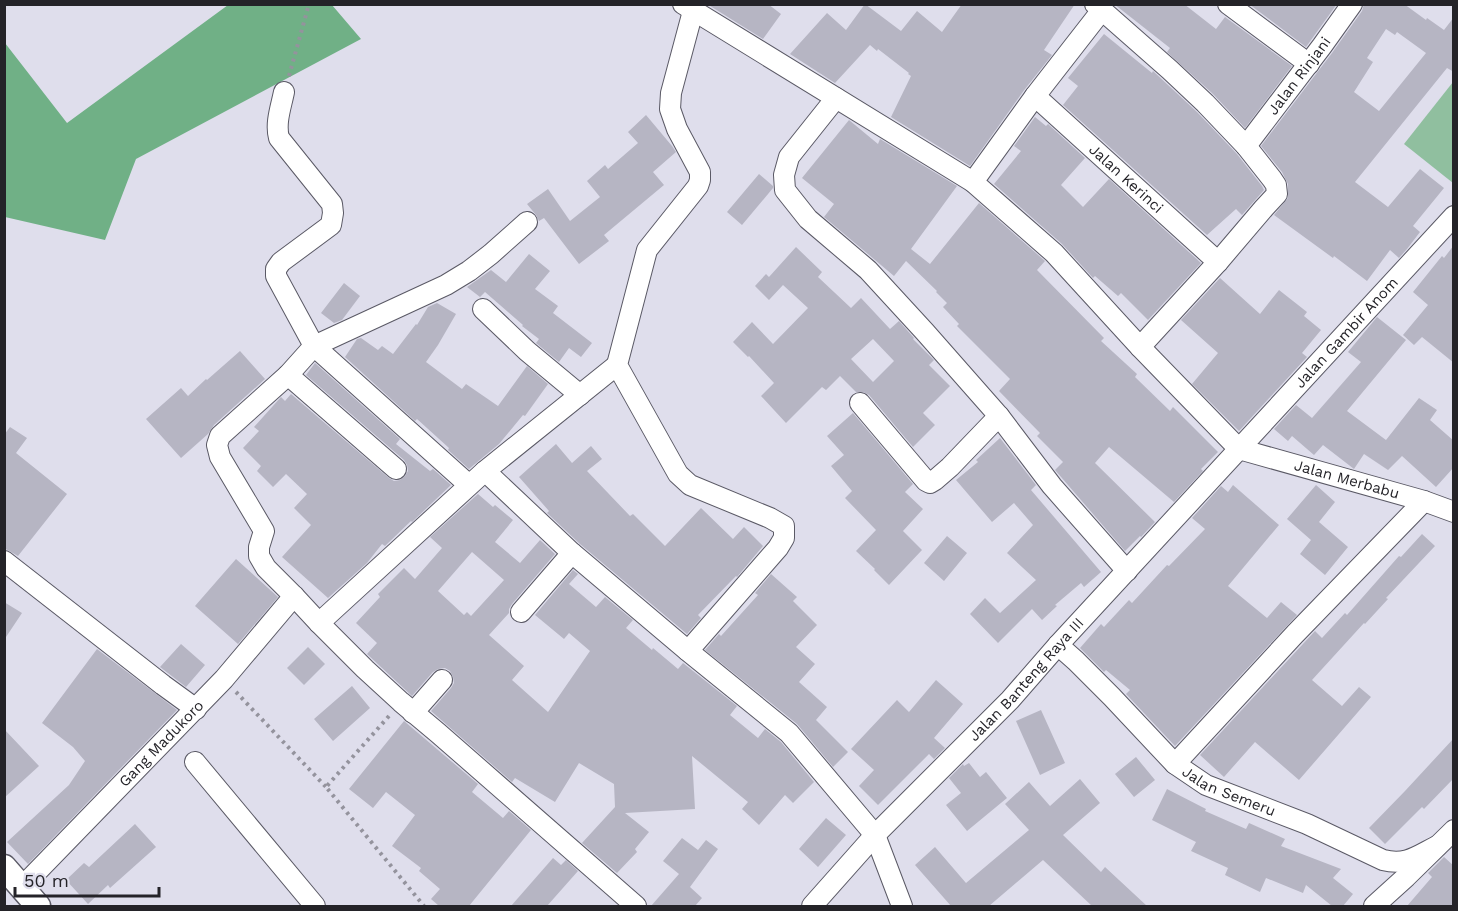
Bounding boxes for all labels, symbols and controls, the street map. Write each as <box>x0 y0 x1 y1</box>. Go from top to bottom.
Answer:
street label: Jalan Rinjani <box>1264 33 1335 119</box>
street label: Jalan Kerinci <box>1085 140 1167 217</box>
street label: Jalan Gambir Anom <box>1291 274 1402 392</box>
street label: Jalan Merbabu <box>1292 456 1401 503</box>
street label: Jalan Banteng Raya III <box>965 614 1088 745</box>
street label: Gang Madukoro <box>115 696 207 791</box>
street label: Jalan Semeru <box>1179 762 1278 820</box>
scale bar <box>15 860 159 898</box>
text: 50 m <box>24 870 69 891</box>

